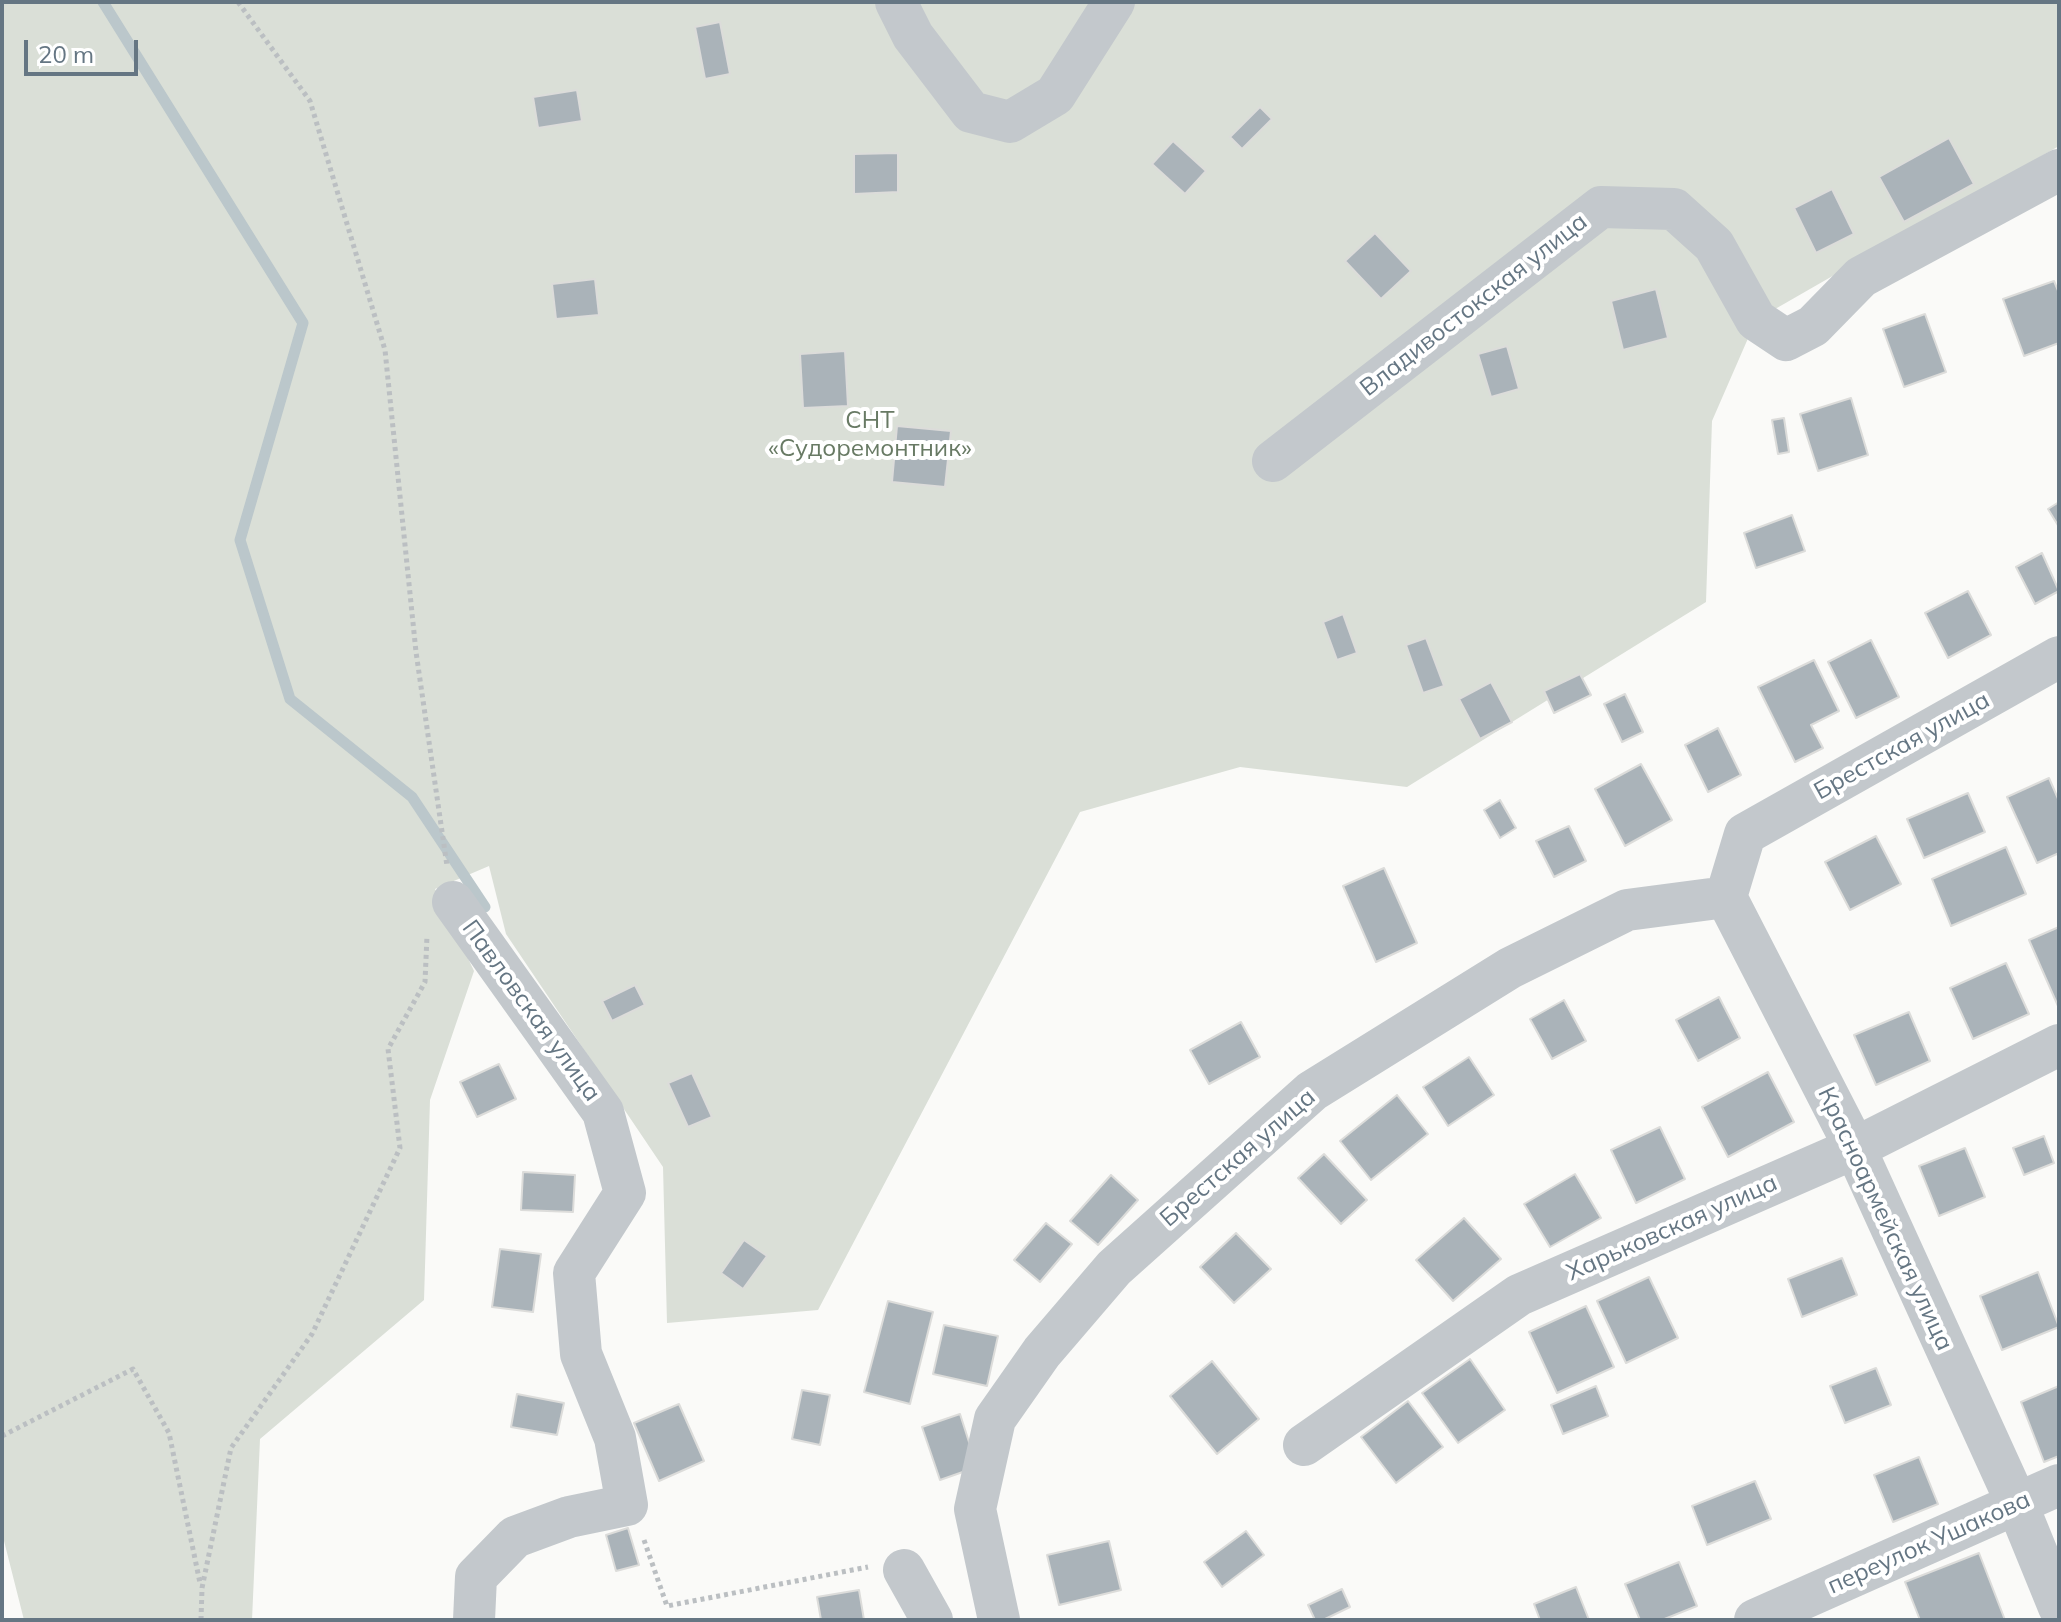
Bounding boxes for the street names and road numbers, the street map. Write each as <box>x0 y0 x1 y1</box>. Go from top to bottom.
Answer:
street label: Владивостокская улица <box>1355 207 1593 403</box>
street label: Брестская улица <box>1809 686 1995 806</box>
street label: Павловская улица <box>456 915 606 1107</box>
street label: Брестская улица <box>1155 1083 1321 1233</box>
street label: Красноармейская улица <box>1811 1083 1959 1355</box>
street label: Харьковская улица <box>1562 1169 1782 1287</box>
street label: переулок Ушакова <box>1823 1485 2035 1601</box>

